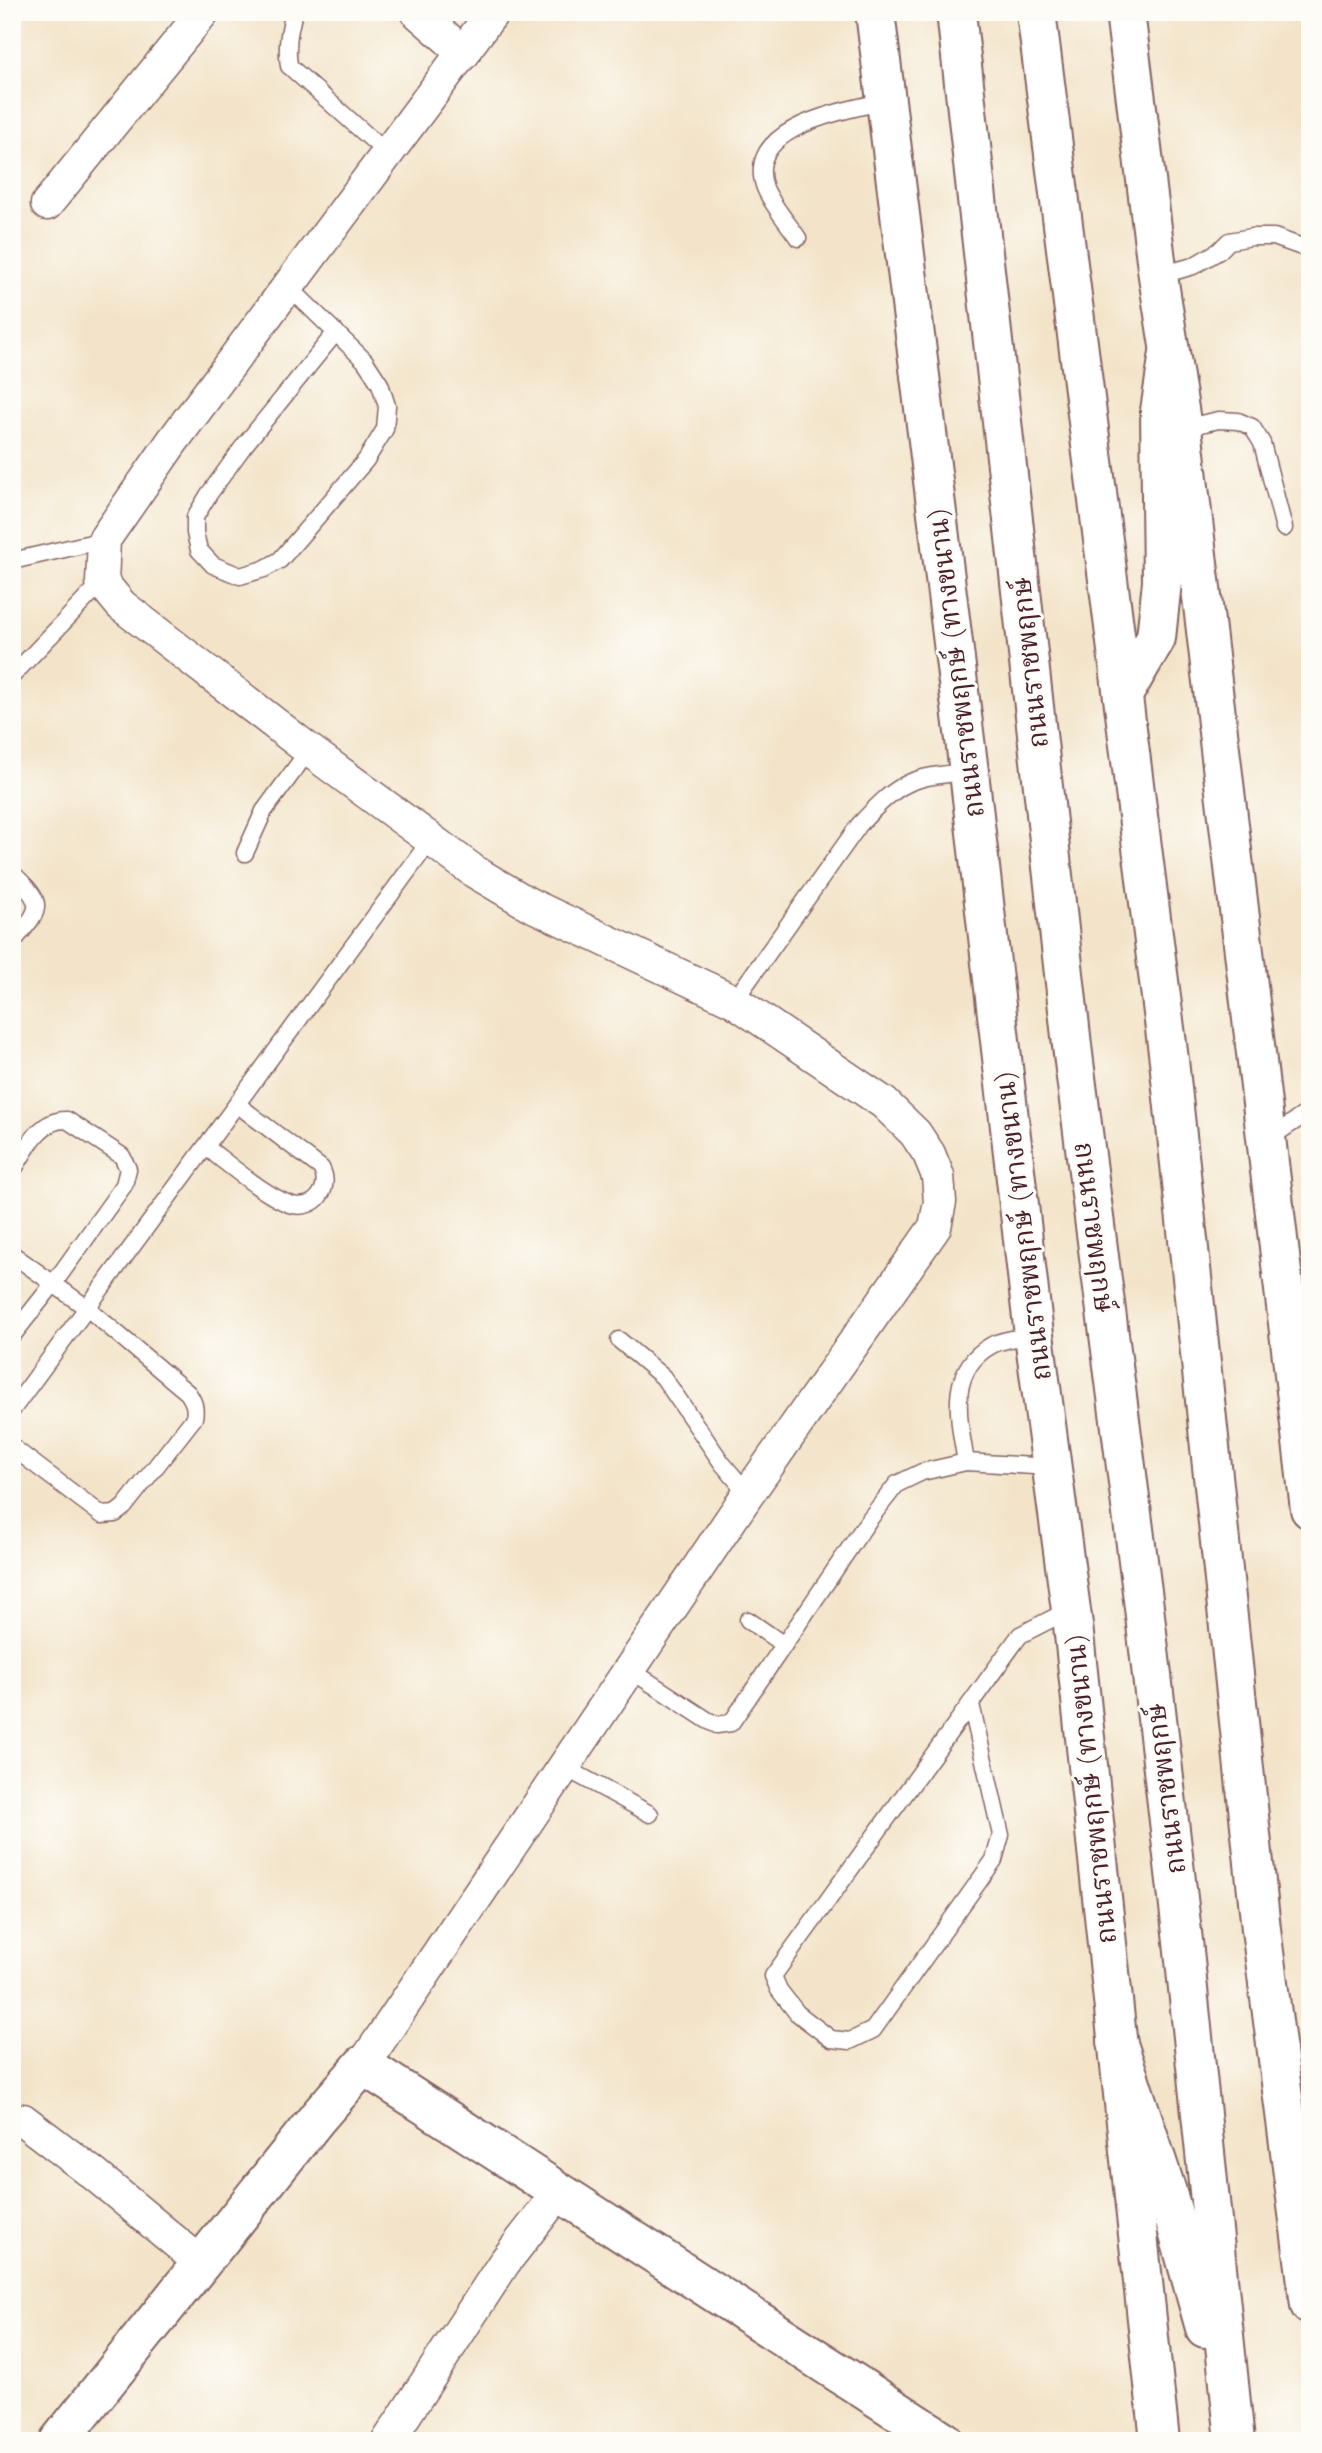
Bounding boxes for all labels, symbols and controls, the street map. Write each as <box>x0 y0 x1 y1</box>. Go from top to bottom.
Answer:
street label: ถนนราชพฤกษ์ (ทางขนาน) <box>920 506 991 820</box>
street label: ถนนราชพฤกษ์ <box>1004 576 1055 750</box>
street label: ถนนราชพฤกษ์ (ทางขนาน) <box>987 1069 1058 1383</box>
street label: ถนนราชพฤกษ์ <box>1068 1140 1121 1314</box>
street label: ถนนราชพฤกษ์ (ทางขนาน) <box>1058 1632 1123 1946</box>
street label: ถนนราชพฤกษ์ <box>1139 1702 1192 1876</box>

